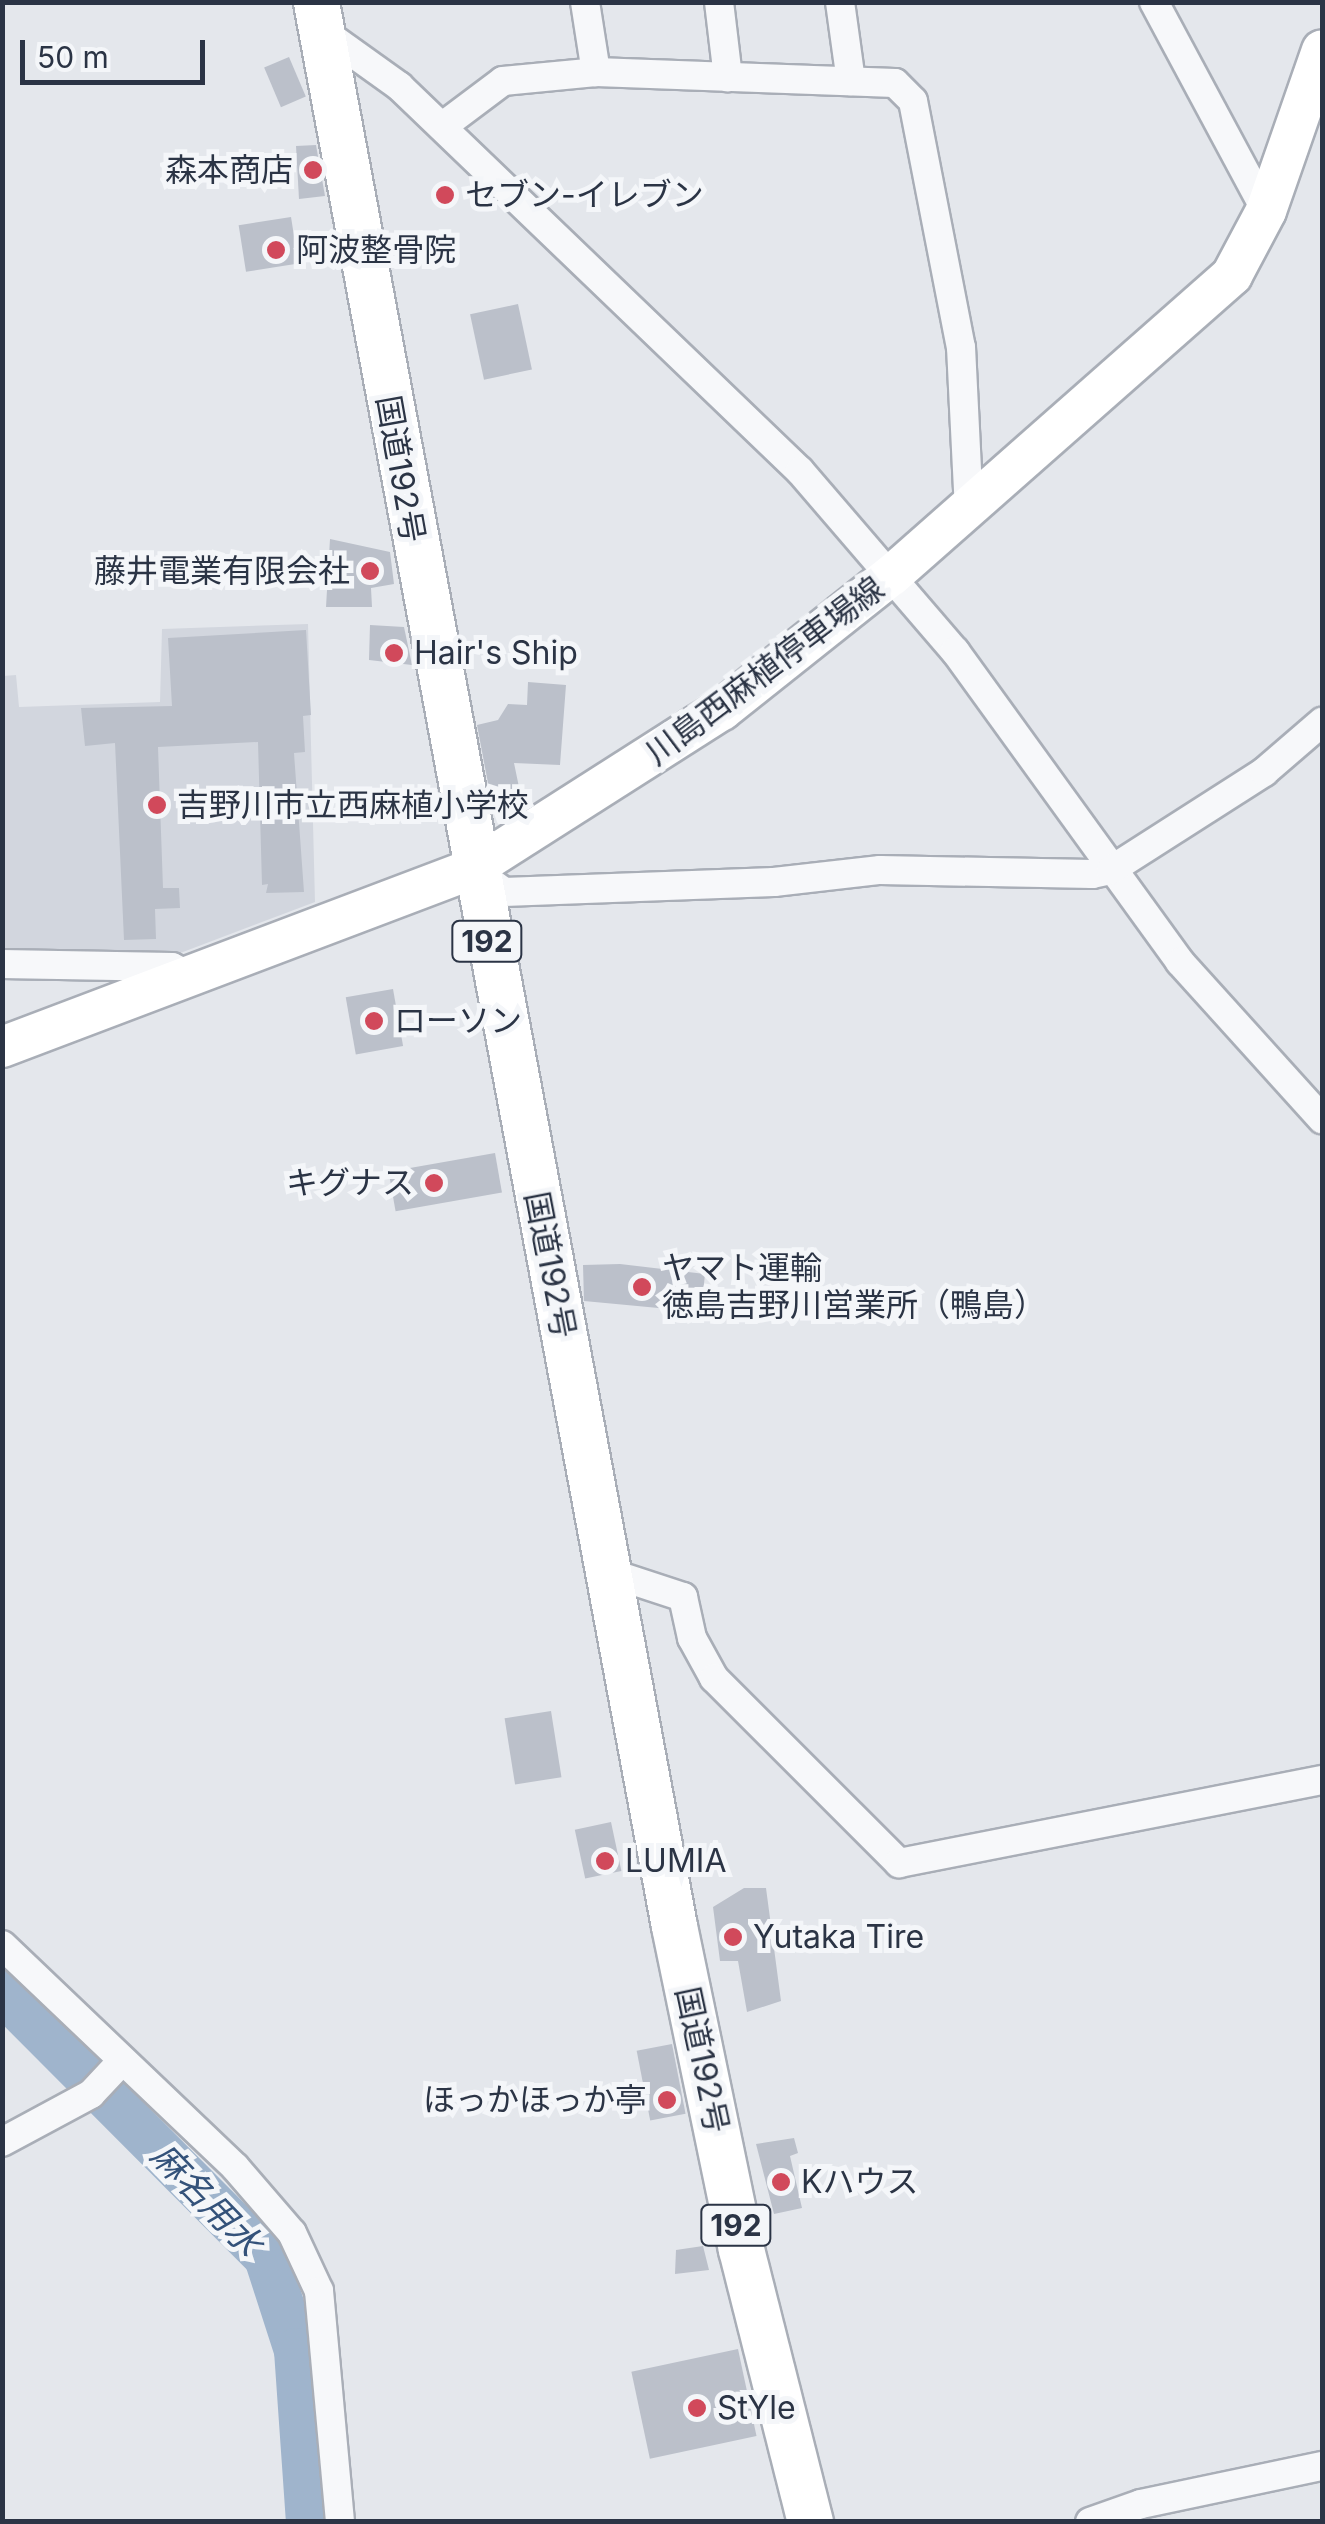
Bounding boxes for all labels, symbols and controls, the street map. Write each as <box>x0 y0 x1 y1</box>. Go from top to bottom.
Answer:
scale bar <box>25 20 210 82</box>
text: 50 m <box>37 39 109 75</box>
place label: 森本商店 <box>165 151 293 189</box>
marker: 森本商店 <box>302 159 324 181</box>
place label: セブン-イレブン <box>465 176 704 214</box>
marker: セブン-イレブン <box>434 184 456 206</box>
place label: 阿波整骨院 <box>296 231 456 269</box>
marker: 阿波整骨院 <box>265 239 287 261</box>
street label: 国道192号 <box>368 393 432 545</box>
place label: 藤井電業有限会社 <box>94 552 350 590</box>
marker: 藤井電業有限会社 <box>359 560 381 582</box>
street label: 川島西麻植停車場線 <box>638 569 892 773</box>
place label: Hair's Ship <box>414 634 578 672</box>
marker: Hair's Ship <box>383 642 405 664</box>
place label: 吉野川市立西麻植小学校 <box>177 786 529 824</box>
marker: 吉野川市立西麻植小学校 <box>146 794 168 816</box>
road number: 192 <box>450 916 524 966</box>
place label: ローソン <box>394 1002 522 1040</box>
marker: ローソン <box>363 1010 385 1032</box>
place label: キグナス <box>286 1164 414 1202</box>
marker: キグナス <box>423 1172 445 1194</box>
street label: 国道192号 <box>517 1189 583 1341</box>
place label: ヤマト運輸 徳島吉野川営業所（鴨島） <box>662 1250 1046 1325</box>
marker: ヤマト運輸 徳島吉野川営業所（鴨島） <box>631 1276 653 1298</box>
place label: LUMIA <box>625 1842 726 1880</box>
marker: LUMIA <box>594 1850 616 1872</box>
place label: Yutaka Tire <box>753 1918 924 1956</box>
marker: Yutaka Tire <box>722 1926 744 1948</box>
street label: 国道192号 <box>668 1983 736 2137</box>
place label: ほっかほっか亭 <box>423 2081 647 2119</box>
marker: ほっかほっか亭 <box>656 2089 678 2111</box>
water label: 麻名用水 <box>143 2134 271 2264</box>
place label: Kハウス <box>801 2163 918 2201</box>
marker: Kハウス <box>770 2171 792 2193</box>
road number: 192 <box>698 2200 774 2250</box>
place label: StYle <box>717 2389 796 2427</box>
marker: StYle <box>686 2397 708 2419</box>

